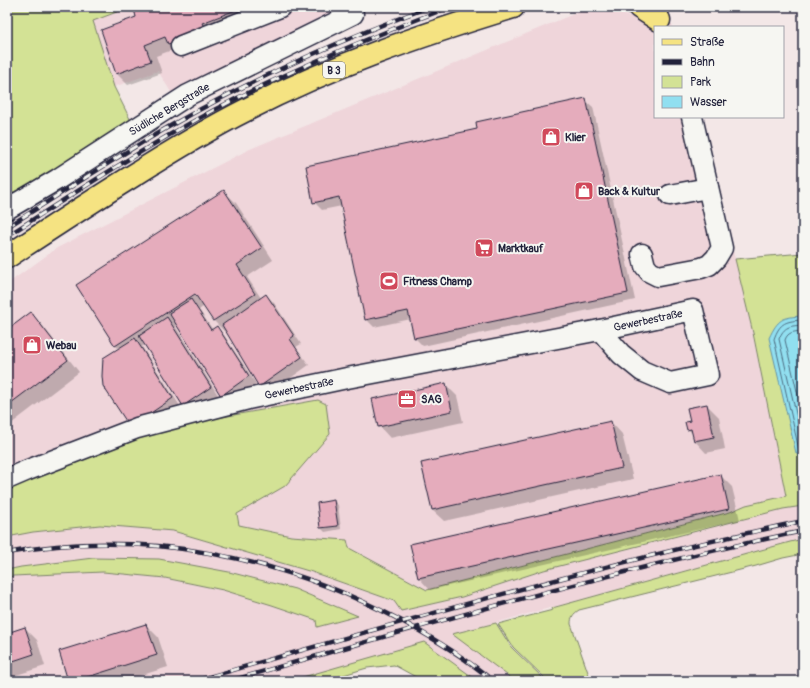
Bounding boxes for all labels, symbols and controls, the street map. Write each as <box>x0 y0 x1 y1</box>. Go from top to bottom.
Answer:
legend <box>654 26 784 118</box>
text: Straße <box>690 35 724 50</box>
text: Bahn <box>690 55 715 70</box>
road number: B 3 <box>323 62 345 78</box>
text: Park <box>690 75 711 90</box>
street label: Südliche Bergstraße <box>127 80 212 139</box>
text: Wasser <box>690 95 727 110</box>
shop icon: Klier <box>540 126 562 148</box>
place label: Klier <box>565 131 587 144</box>
shop icon: Back & Kultur <box>573 180 595 202</box>
place label: Back & Kultur <box>598 185 661 198</box>
supermarket icon: Marktkauf <box>473 237 495 259</box>
place label: Marktkauf <box>498 242 544 255</box>
sports icon: Fitness Champ <box>378 270 400 292</box>
place label: Fitness Champ <box>403 275 472 288</box>
street label: Gewerbestraße <box>612 307 684 334</box>
shop icon: Webau <box>21 334 43 356</box>
place label: Webau <box>46 339 77 352</box>
street label: Gewerbestraße <box>263 375 335 402</box>
office icon: SAG <box>396 388 418 410</box>
place label: SAG <box>421 393 442 406</box>

